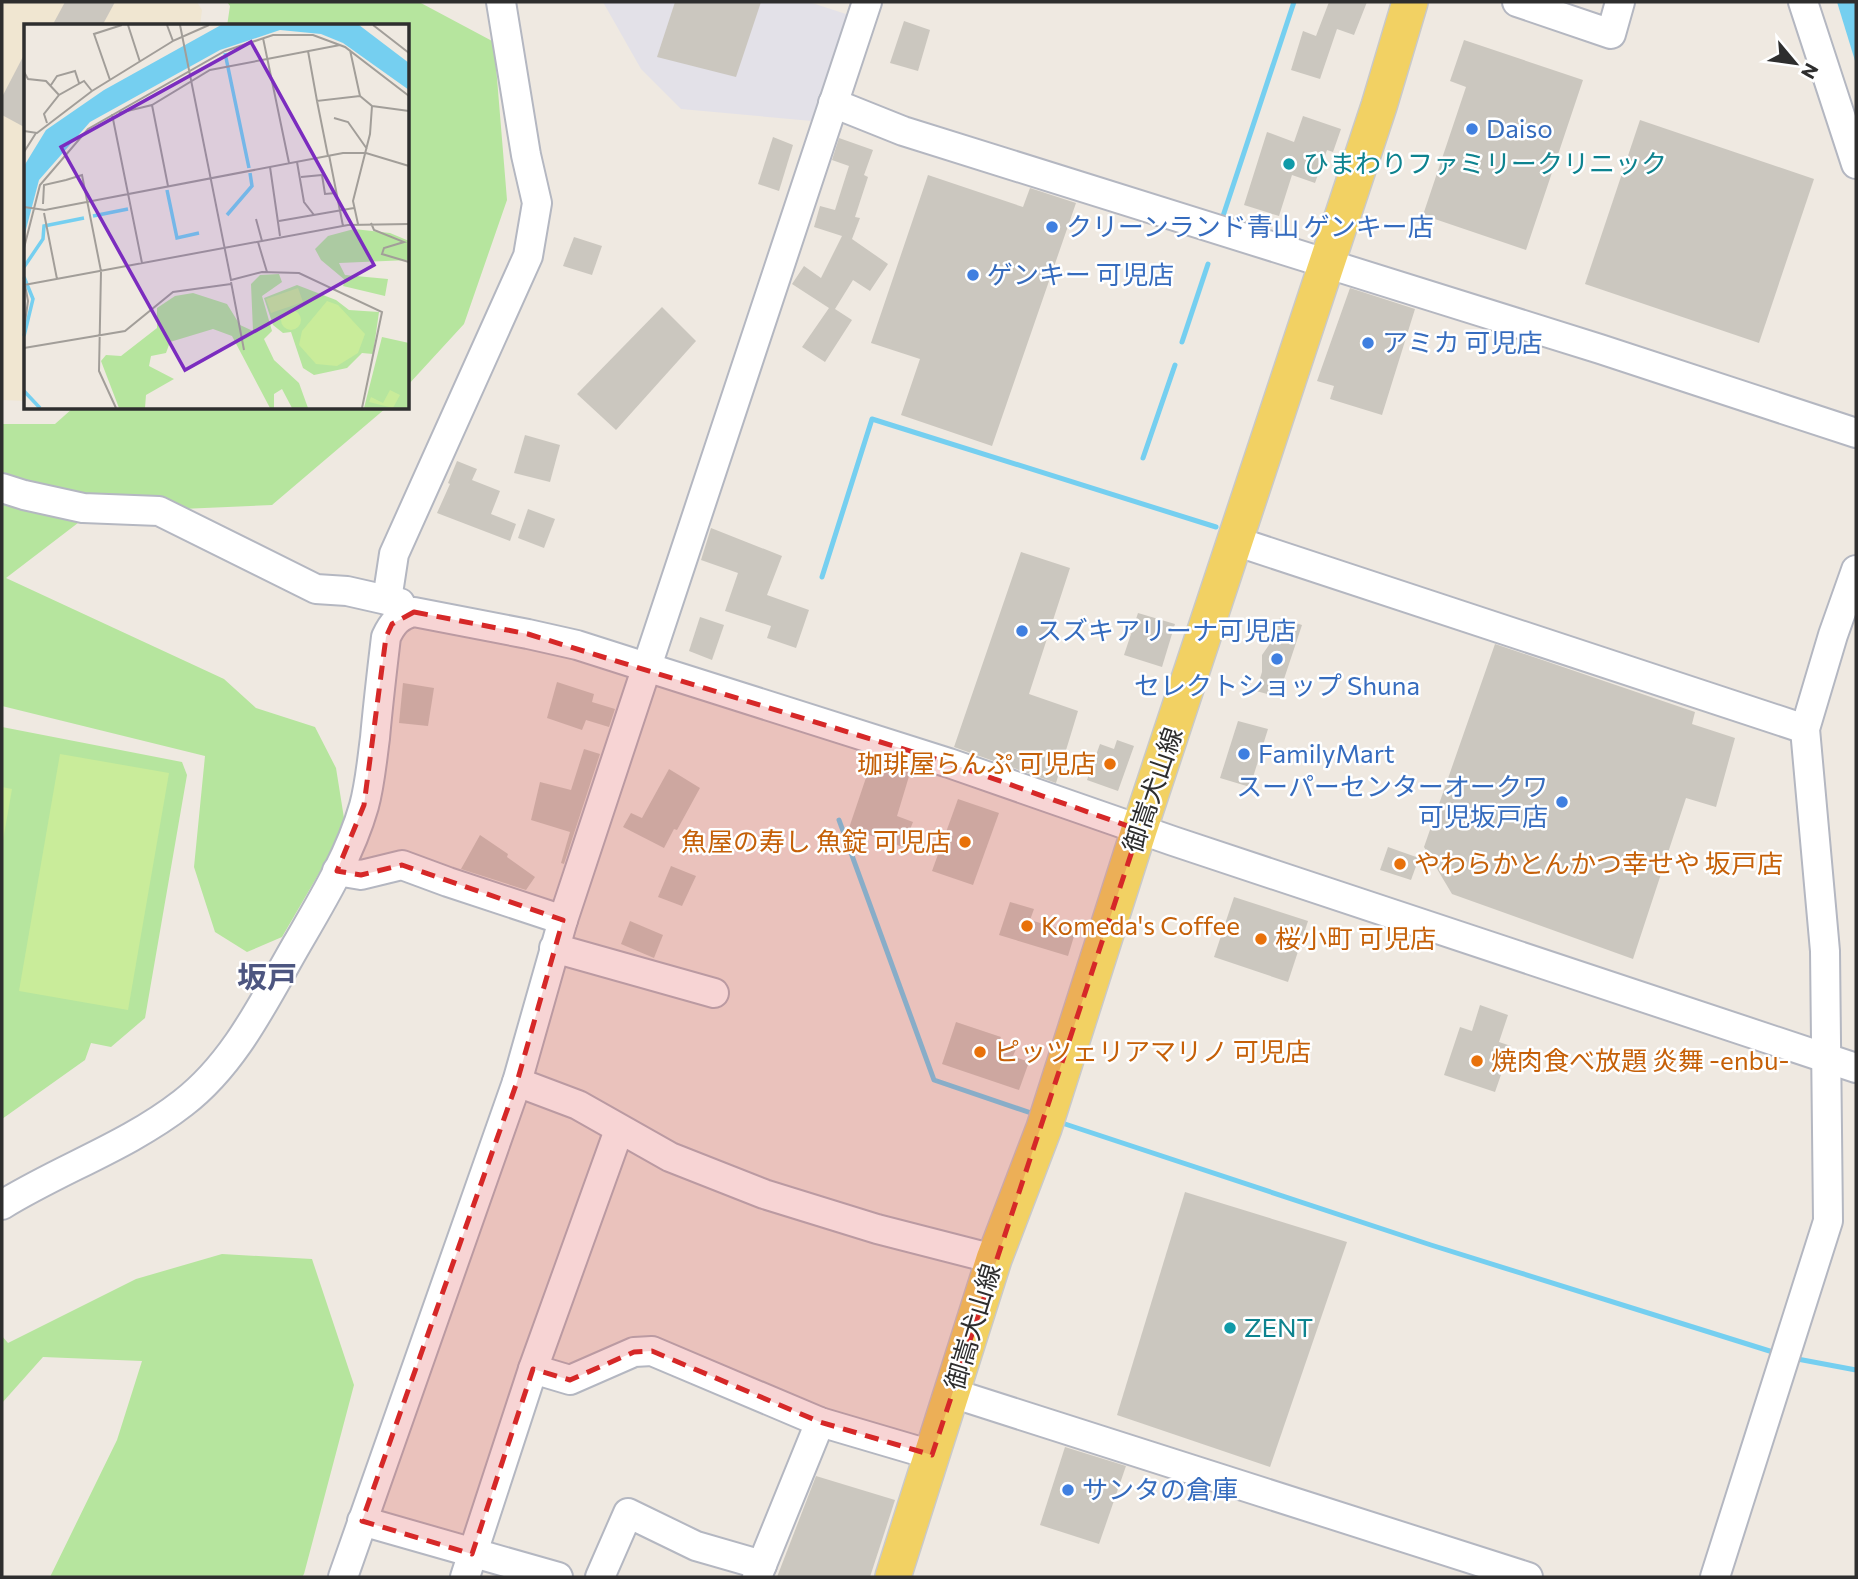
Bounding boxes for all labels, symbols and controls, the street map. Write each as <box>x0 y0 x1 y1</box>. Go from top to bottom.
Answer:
inset map <box>24 24 410 410</box>
north arrow <box>1760 28 1830 98</box>
text: N <box>1797 60 1824 83</box>
place label: Daiso <box>1486 112 1553 143</box>
marker: Daiso <box>1464 121 1480 137</box>
place label: ひまわりファミリークリニック <box>1303 147 1667 178</box>
marker: ひまわりファミリークリニック <box>1281 156 1297 172</box>
place label: クリーンランド青山 ゲンキー店 <box>1066 210 1434 241</box>
marker: クリーンランド青山 ゲンキー店 <box>1044 219 1060 235</box>
place label: ゲンキー 可児店 <box>987 258 1174 289</box>
marker: ゲンキー 可児店 <box>965 267 981 283</box>
place label: アミカ 可児店 <box>1382 326 1542 357</box>
marker: アミカ 可児店 <box>1360 335 1376 351</box>
place label: スズキアリーナ可児店 <box>1036 614 1296 645</box>
marker: スズキアリーナ可児店 <box>1014 623 1030 639</box>
marker: セレクトショップ Shuna <box>1269 651 1285 667</box>
place label: セレクトショップ Shuna <box>1134 669 1420 700</box>
street label: 御嵩犬山線 <box>1116 723 1187 856</box>
place label: FamilyMart <box>1258 737 1395 768</box>
marker: FamilyMart <box>1236 746 1252 762</box>
place label: 珈琲屋らんぷ 可児店 <box>857 747 1096 778</box>
marker: 珈琲屋らんぷ 可児店 <box>1102 756 1118 772</box>
place label: スーパーセンターオークワ 可児坂戸店 <box>1236 770 1548 831</box>
marker: スーパーセンターオークワ 可児坂戸店 <box>1554 794 1570 810</box>
place label: 魚屋の寿し 魚錠 可児店 <box>681 825 951 856</box>
marker: 魚屋の寿し 魚錠 可児店 <box>957 834 973 850</box>
place label: やわらかとんかつ幸せや 坂戸店 <box>1414 847 1783 878</box>
marker: やわらかとんかつ幸せや 坂戸店 <box>1392 856 1408 872</box>
place label: Komeda's Coffee <box>1041 909 1240 940</box>
marker: Komeda's Coffee <box>1019 918 1035 934</box>
place label: 桜小町 可児店 <box>1275 922 1436 953</box>
marker: 桜小町 可児店 <box>1253 931 1269 947</box>
district label: 坂戸 <box>237 957 297 994</box>
place label: ピッツェリアマリノ 可児店 <box>994 1035 1311 1066</box>
marker: ピッツェリアマリノ 可児店 <box>972 1044 988 1060</box>
place label: 焼肉食べ放題 炎舞 ‐enbu‐ <box>1491 1044 1789 1075</box>
marker: 焼肉食べ放題 炎舞 ‐enbu‐ <box>1469 1053 1485 1069</box>
street label: 御嵩犬山線 <box>938 1260 1005 1393</box>
place label: ZENT <box>1244 1311 1313 1342</box>
marker: ZENT <box>1222 1320 1238 1336</box>
place label: サンタの倉庫 <box>1082 1473 1238 1504</box>
marker: サンタの倉庫 <box>1060 1482 1076 1498</box>

